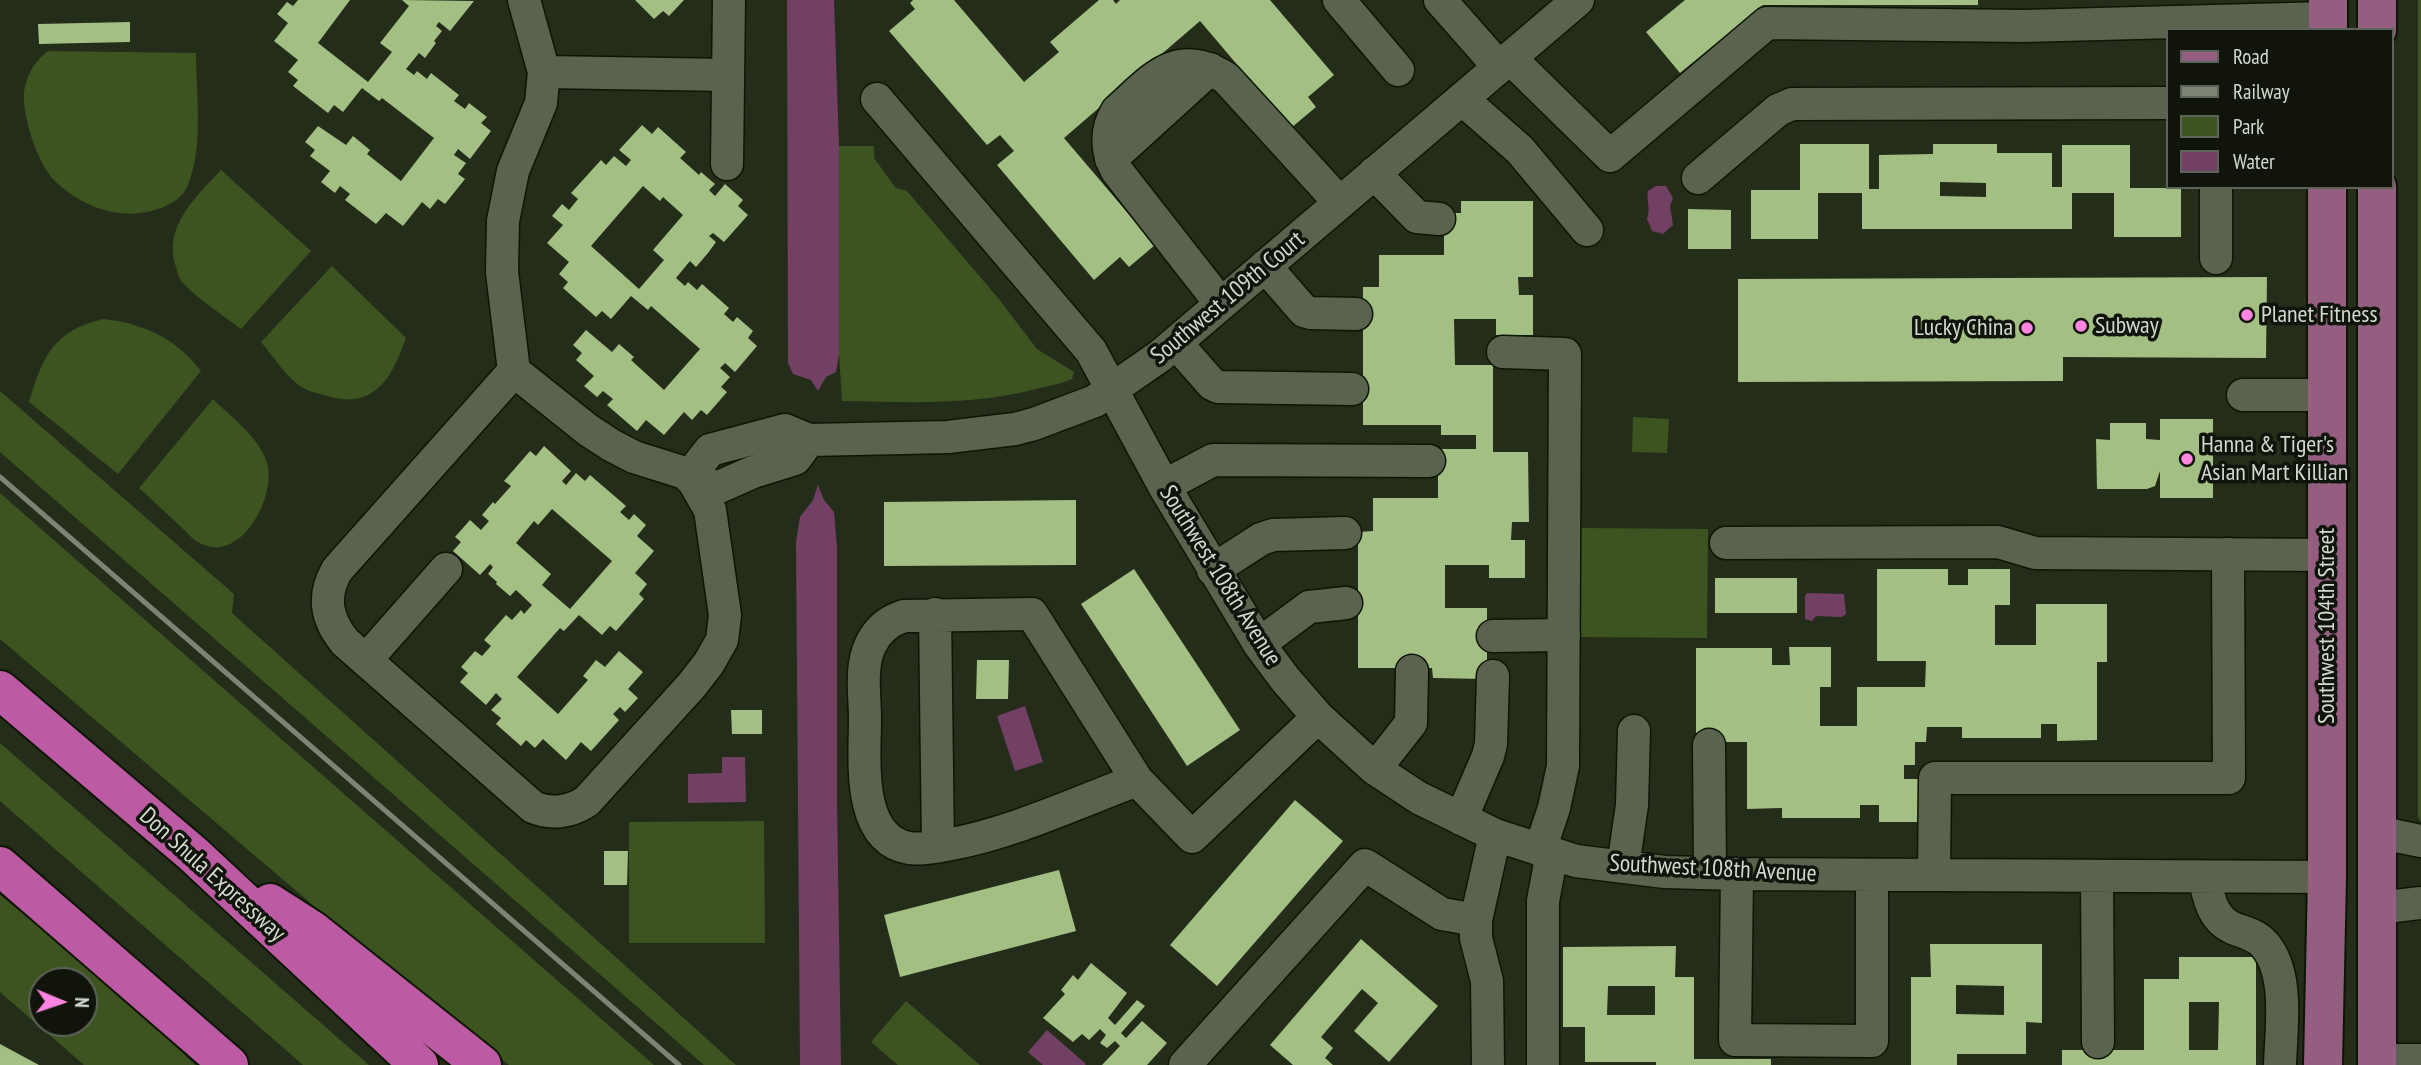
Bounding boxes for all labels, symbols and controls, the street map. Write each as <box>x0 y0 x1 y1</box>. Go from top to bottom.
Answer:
legend <box>2166 28 2393 189</box>
text: Road <box>2233 43 2269 70</box>
text: Railway <box>2233 78 2290 105</box>
text: Park <box>2233 113 2264 140</box>
text: Water <box>2233 148 2275 175</box>
street label: Southwest 109th Court <box>1145 225 1311 371</box>
place label: Planet Fitness <box>2261 301 2378 329</box>
marker: Planet Fitness <box>2239 307 2255 323</box>
place label: Subway <box>2095 312 2159 340</box>
place label: Lucky China <box>1914 314 2013 342</box>
marker: Subway <box>2073 318 2089 334</box>
marker: Lucky China <box>2019 320 2035 336</box>
place label: Hanna & Tiger's Asian Mart Killian <box>2201 431 2348 487</box>
marker: Hanna & Tiger's Asian Mart Killian <box>2179 451 2195 467</box>
street label: Southwest 108th Avenue <box>1153 481 1287 671</box>
street label: Southwest 104th Street <box>2313 528 2341 724</box>
street label: Don Shula Expressway <box>133 802 291 948</box>
street label: Southwest 108th Avenue <box>1609 849 1817 889</box>
north arrow <box>28 967 98 1037</box>
text: N <box>70 997 94 1008</box>

